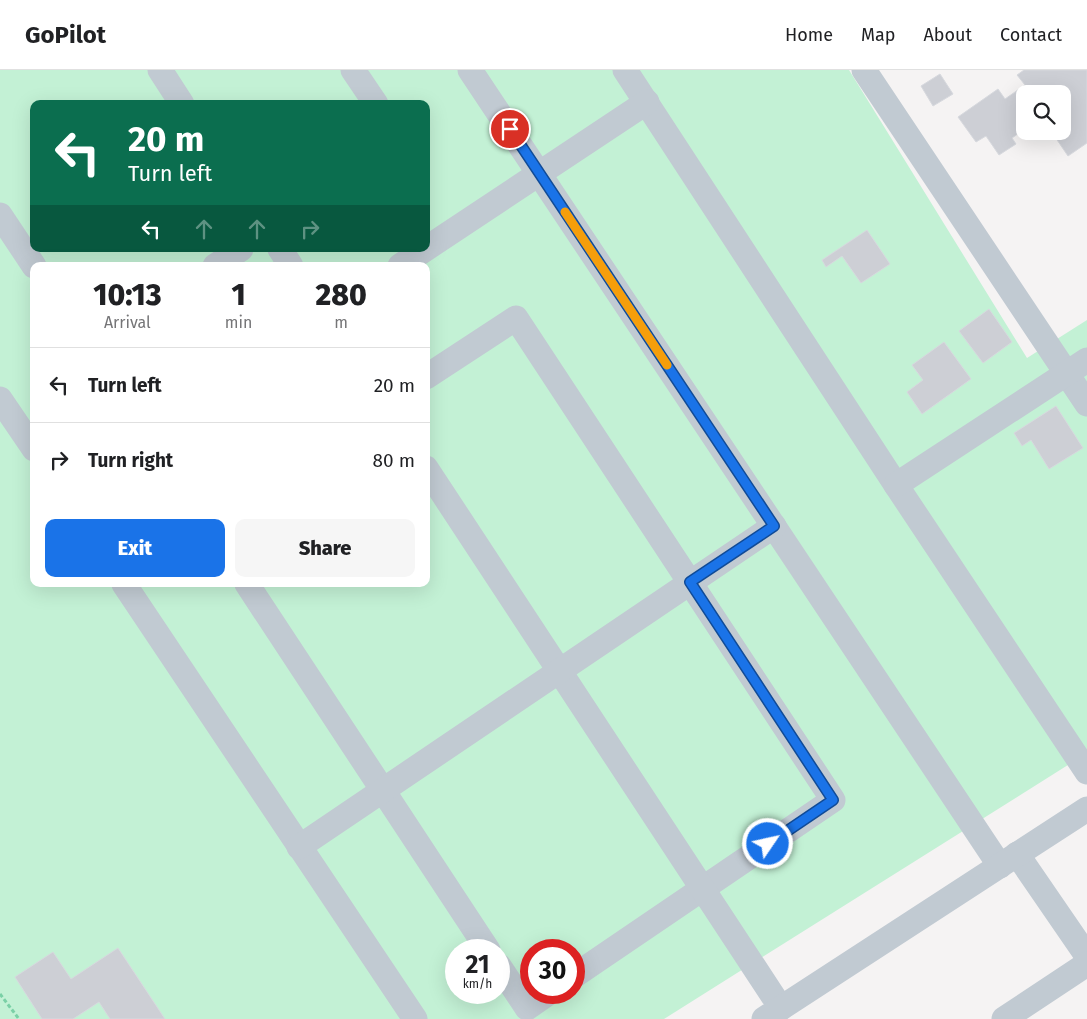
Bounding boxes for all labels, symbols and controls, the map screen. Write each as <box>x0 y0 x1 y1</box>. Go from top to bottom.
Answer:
text: GoPilot <box>25 21 106 49</box>
text: Home <box>785 24 833 46</box>
text: Map <box>861 24 895 46</box>
text: About <box>923 24 972 46</box>
text: Contact <box>1000 24 1062 46</box>
map controls <box>1016 85 1071 140</box>
button: search <box>1016 85 1071 140</box>
pin <box>489 108 531 150</box>
icon: arrive <box>496 115 524 143</box>
text: 20 m <box>128 118 204 160</box>
icon: left <box>45 120 110 185</box>
text: Turn left <box>128 160 212 187</box>
icon: left <box>137 215 165 243</box>
icon: ahead <box>190 215 218 243</box>
icon: ahead <box>243 215 271 243</box>
icon: right <box>296 215 324 243</box>
text: 10:13 <box>93 277 161 313</box>
text: 1 <box>231 277 246 313</box>
text: 280 <box>316 277 367 313</box>
text: Arrival <box>104 313 151 332</box>
text: min <box>225 313 252 332</box>
text: m <box>334 313 348 332</box>
icon: left <box>45 371 73 399</box>
text: Turn left <box>88 374 162 397</box>
text: 20 m <box>374 374 415 397</box>
icon: right <box>45 446 73 474</box>
text: Turn right <box>88 449 173 472</box>
text: 80 m <box>373 449 415 472</box>
button: Exit <box>45 519 225 577</box>
button: Share <box>235 519 415 577</box>
position arrow <box>741 817 793 869</box>
speed limit sign: 30 <box>520 939 585 1004</box>
text: 21 <box>466 950 489 980</box>
text: km/h <box>463 977 492 991</box>

